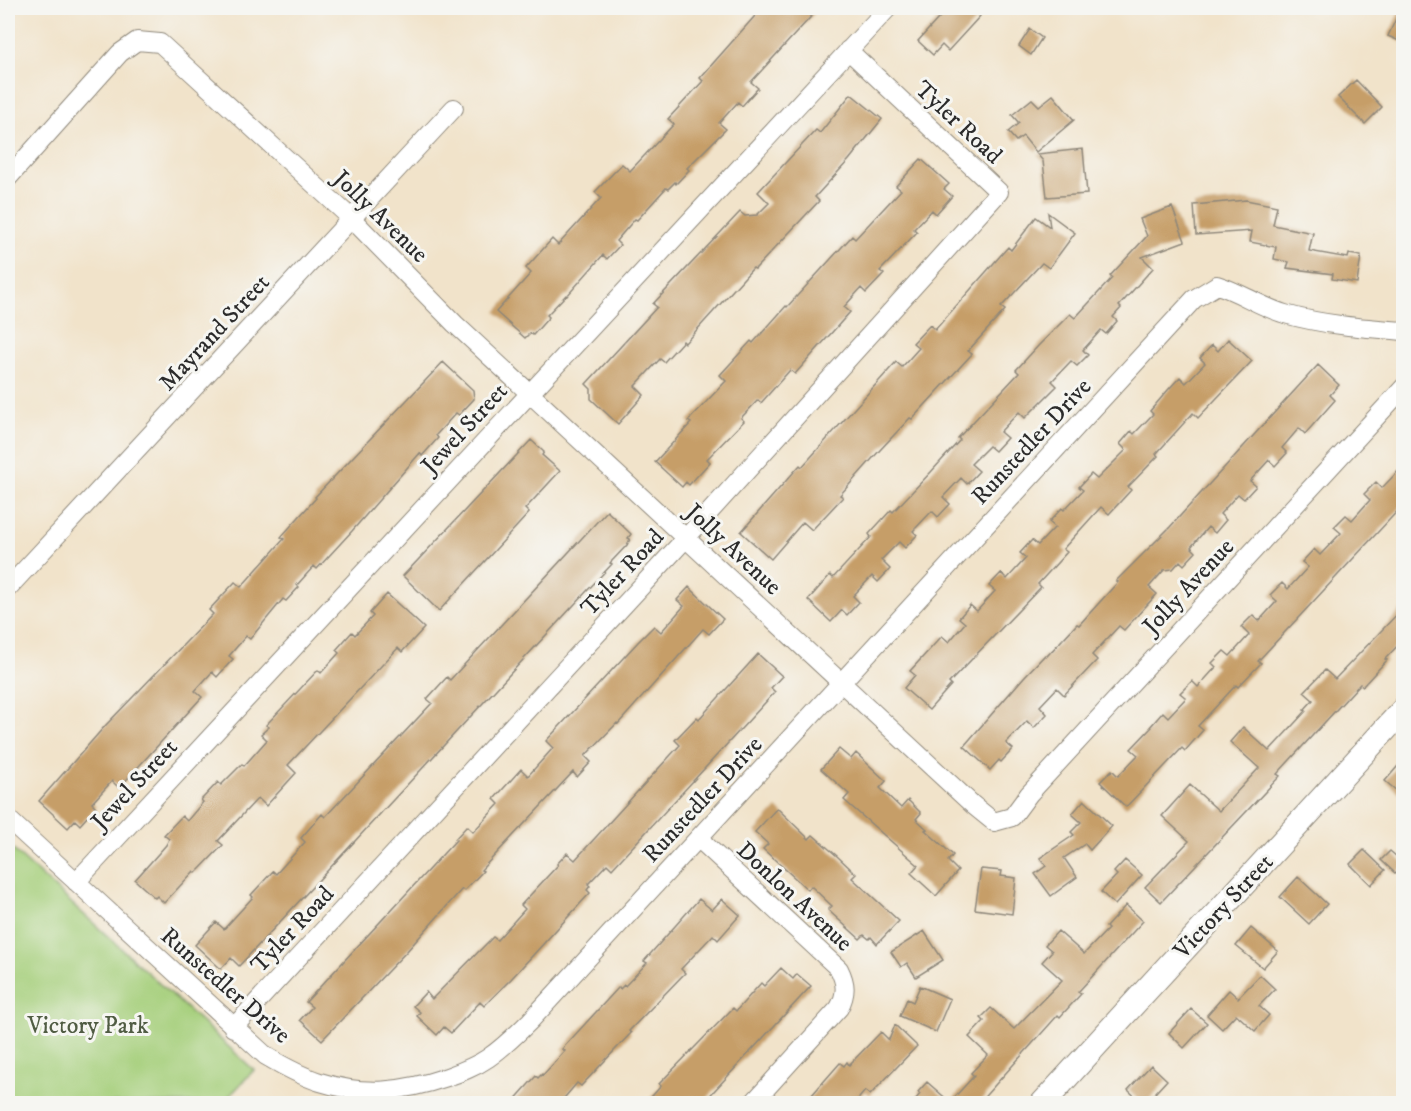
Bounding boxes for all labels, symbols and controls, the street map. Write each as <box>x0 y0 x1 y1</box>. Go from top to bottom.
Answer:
street label: Tyler Road <box>908 75 1008 171</box>
street label: Jolly Avenue <box>325 163 434 269</box>
street label: Mayrand Street <box>153 268 277 397</box>
street label: Runstedler Drive <box>965 372 1098 511</box>
street label: Jewel Street <box>414 377 515 482</box>
street label: Jolly Avenue <box>678 496 788 602</box>
street label: Tyler Road <box>575 523 671 623</box>
street label: Jolly Avenue <box>1135 532 1241 642</box>
street label: Runstedler Drive <box>636 730 769 869</box>
street label: Jewel Street <box>84 733 185 838</box>
street label: Donlon Avenue <box>730 835 859 958</box>
street label: Victory Street <box>1167 848 1280 966</box>
street label: Tyler Road <box>245 880 341 980</box>
street label: Runstedler Drive <box>154 921 296 1050</box>
park label: Victory Park <box>26 1011 149 1041</box>

